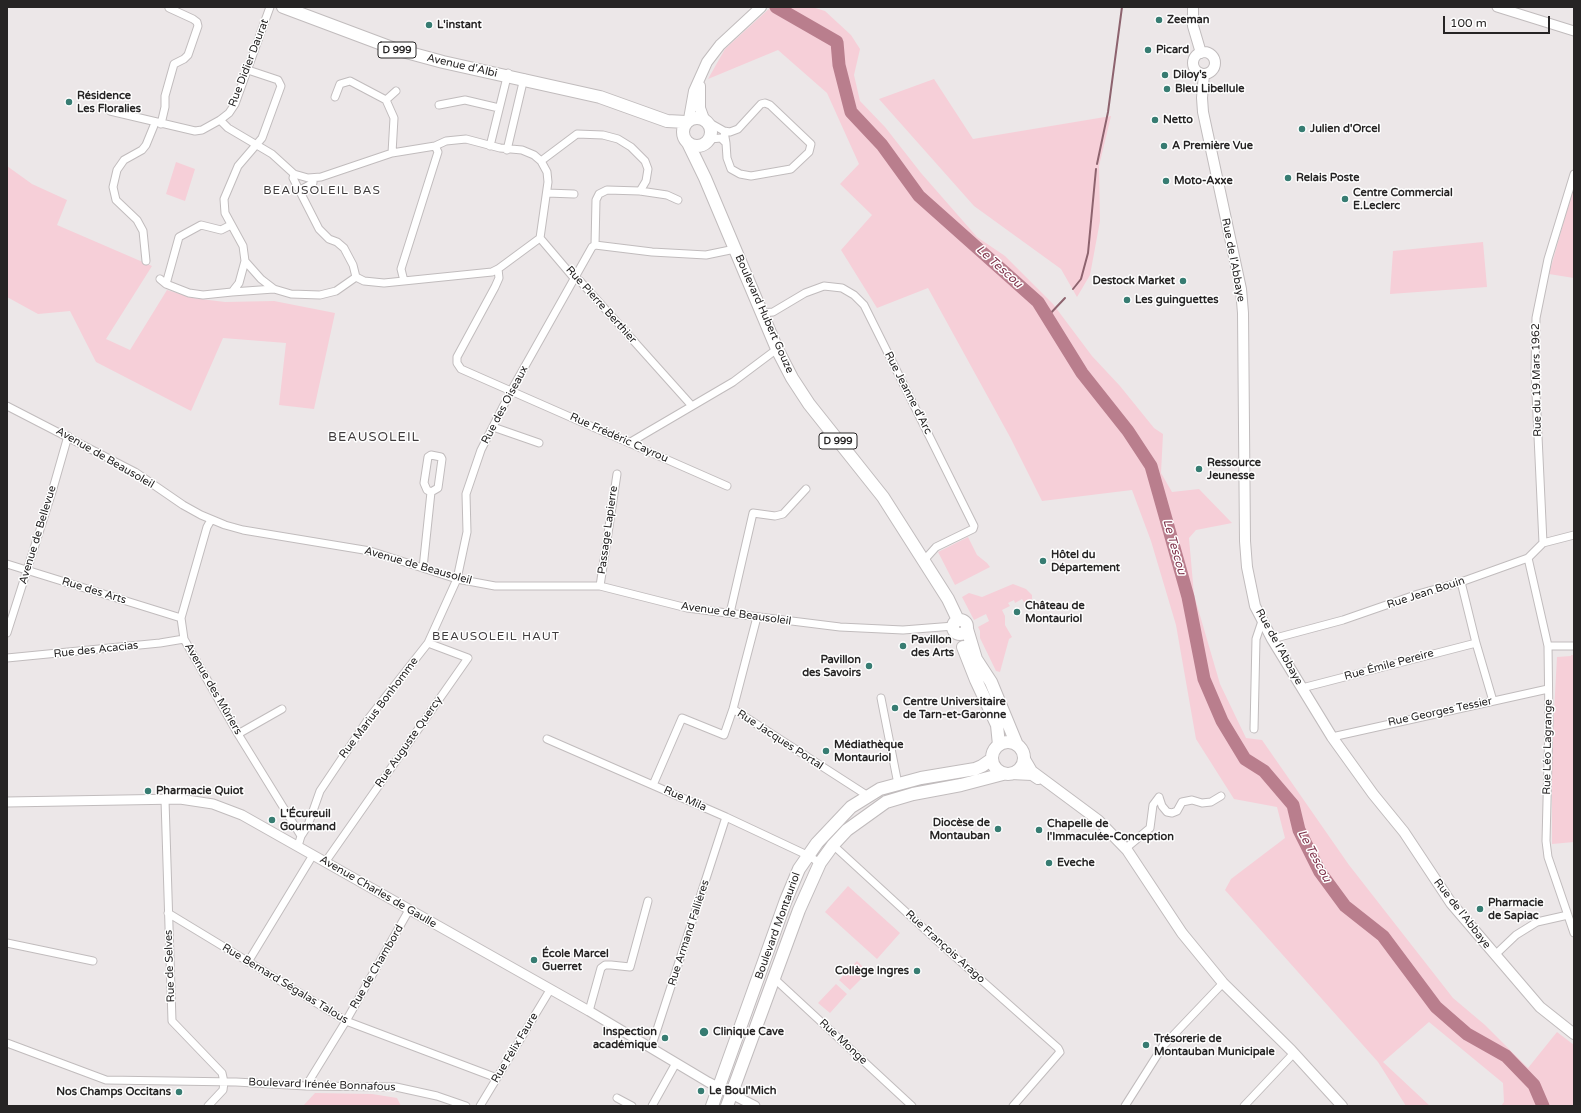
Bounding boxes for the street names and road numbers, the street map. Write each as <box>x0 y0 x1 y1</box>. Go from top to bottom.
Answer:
street label: Rue Didier Daurat <box>226 17 272 109</box>
road number: D 999 <box>378 42 416 58</box>
street label: Avenue d'Albi <box>425 51 499 81</box>
street label: Rue de l'Abbaye <box>1218 217 1248 303</box>
street label: Boulevard Hubert Gouze <box>732 253 796 375</box>
street label: Rue Pierre Berthier <box>563 264 639 346</box>
street label: Rue du 19 Mars 1962 <box>1529 323 1545 437</box>
street label: Rue Jeanne d'Arc <box>881 349 935 437</box>
street label: Rue des Oiseaux <box>479 364 531 446</box>
street label: Rue Frédéric Cayrou <box>568 410 670 466</box>
street label: Avenue de Beausoleil <box>54 424 156 492</box>
road number: D 999 <box>819 433 857 449</box>
street label: Avenue de Bellevue <box>17 484 59 586</box>
street label: Passage Lapierre <box>595 485 621 575</box>
street label: Avenue de Beausoleil <box>363 544 473 588</box>
street label: Rue Jean Bouin <box>1385 574 1467 612</box>
street label: Rue des Arts <box>60 575 128 607</box>
street label: Avenue de Beausoleil <box>680 600 792 628</box>
street label: Rue de l'Abbaye <box>1253 607 1305 687</box>
street label: Rue des Acacias <box>53 639 139 661</box>
street label: Avenue des Mûriers <box>181 641 245 737</box>
street label: Rue Émile Pereire <box>1343 647 1435 683</box>
street label: Rue Marius Bonhomme <box>337 655 421 761</box>
street label: Rue Auguste Quercy <box>373 694 445 790</box>
street label: Rue Georges Tessier <box>1387 695 1493 729</box>
street label: Rue Léo Lagrange <box>1541 699 1555 795</box>
street label: Rue Jacques Portal <box>734 707 826 773</box>
street label: Rue Mila <box>661 784 709 814</box>
street label: Avenue Charles de Gaulle <box>317 853 439 931</box>
street label: Boulevard Montauriol <box>753 871 803 981</box>
street label: Rue de l'Abbaye <box>1431 876 1493 952</box>
street label: Rue Armand Fallières <box>666 878 712 988</box>
street label: Rue François Arago <box>902 908 988 986</box>
street label: Rue de Chambord <box>348 923 406 1011</box>
street label: Rue de Selves <box>162 929 178 1003</box>
street label: Rue Bernard Ségalas Talous <box>219 941 351 1027</box>
street label: Rue Félix Faure <box>489 1011 541 1085</box>
street label: Rue Monge <box>816 1016 870 1068</box>
street label: Boulevard Irénée Bonnafous <box>248 1076 396 1094</box>

